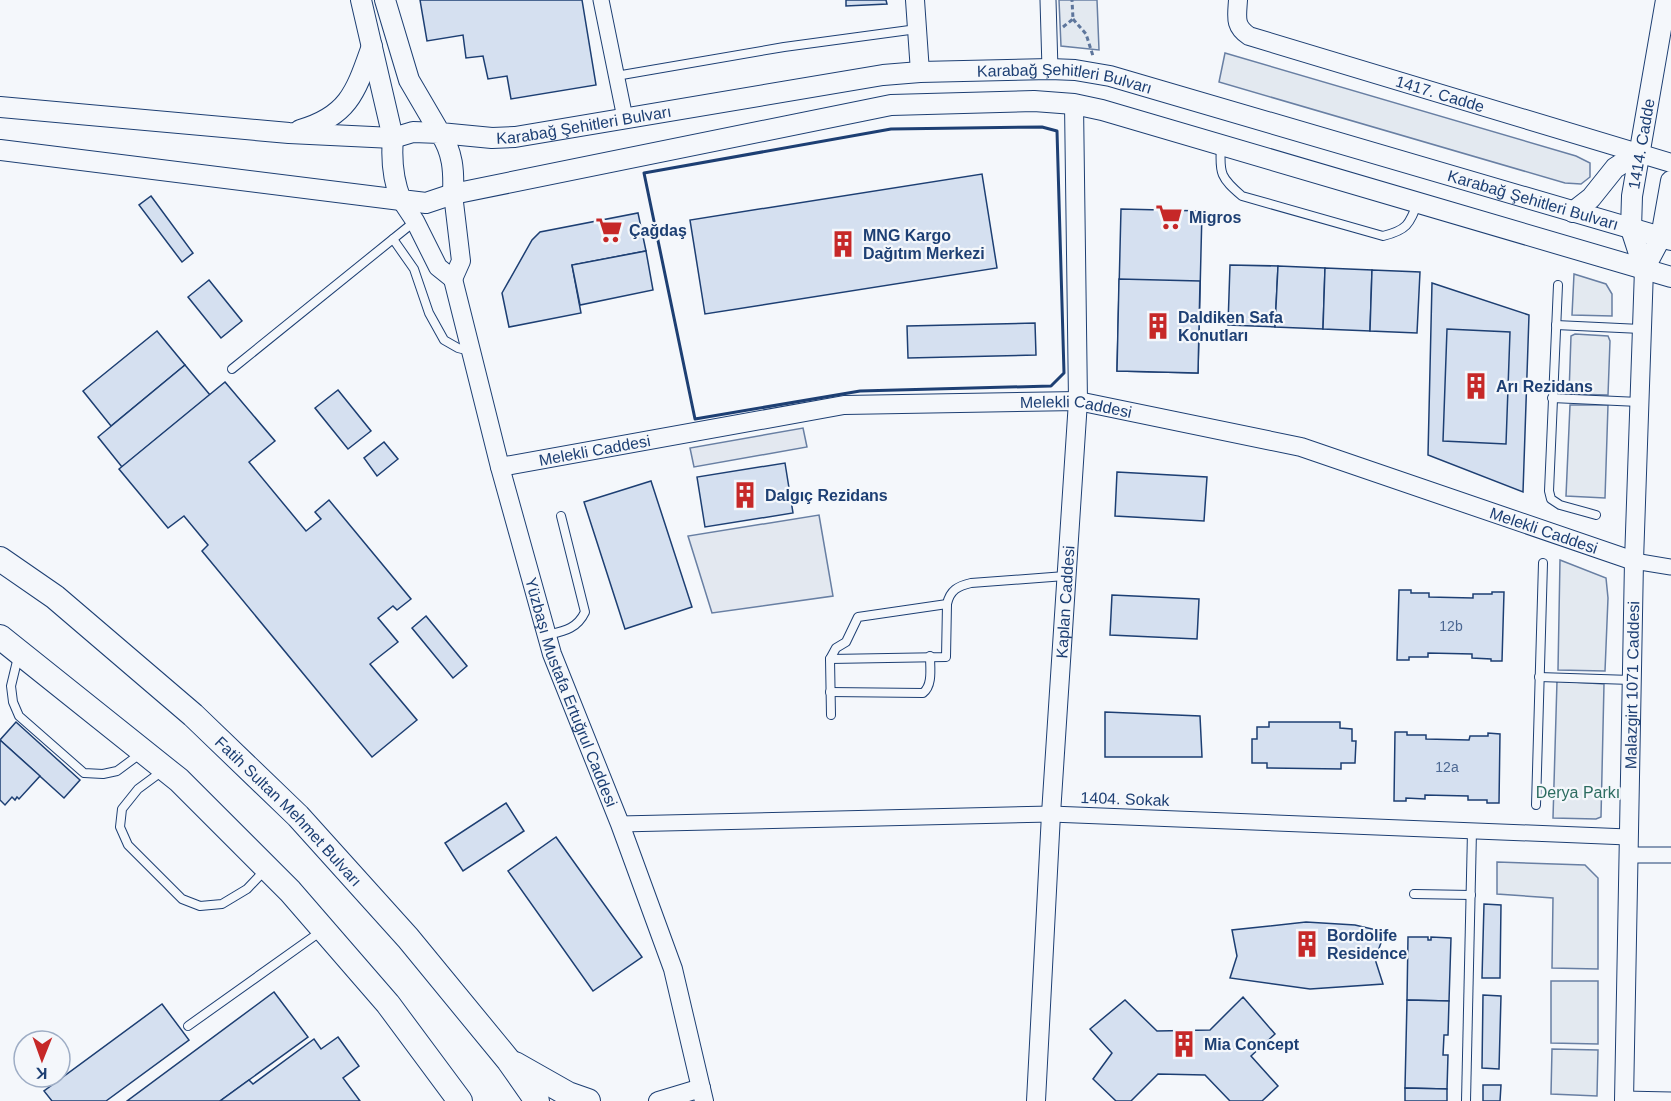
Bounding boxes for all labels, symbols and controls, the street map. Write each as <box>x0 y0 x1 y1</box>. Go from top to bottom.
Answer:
street label: Karabağ Şehitleri Bulvarı <box>977 60 1154 96</box>
street label: 1417. Cadde <box>1394 72 1487 115</box>
street label: 1414. Cadde <box>1625 97 1657 190</box>
street label: Karabağ Şehitleri Bulvarı <box>496 102 673 146</box>
street label: Karabağ Şehitleri Bulvarı <box>1446 167 1621 233</box>
supermarket icon: Migros <box>1154 202 1184 232</box>
place label: Migros <box>1189 209 1242 226</box>
supermarket icon: Çağdaş <box>594 215 624 245</box>
place label: Çağdaş <box>629 222 687 239</box>
place label: MNG Kargo Dağıtım Merkezi <box>863 227 985 262</box>
building icon: MNG Kargo Dağıtım Merkezi <box>828 229 858 259</box>
place label: Daldiken Safa Konutları <box>1178 309 1283 344</box>
building icon: Daldiken Safa Konutları <box>1143 311 1173 341</box>
building icon: Arı Rezidans <box>1461 371 1491 401</box>
place label: Arı Rezidans <box>1496 378 1593 395</box>
street label: Melekli Caddesi <box>1020 392 1134 420</box>
street label: Melekli Caddesi <box>537 432 652 468</box>
building icon: Dalgıç Rezidans <box>730 480 760 510</box>
place label: Dalgıç Rezidans <box>765 487 888 504</box>
street label: Melekli Caddesi <box>1488 504 1600 556</box>
street label: Kaplan Caddesi <box>1053 545 1077 659</box>
street label: Yüzbaşı Mustafa Ertuğrul Caddesi <box>523 575 621 809</box>
street label: Malazgirt 1071 Caddesi <box>1622 601 1642 769</box>
house number: 12b <box>1439 618 1463 634</box>
street label: Fatih Sultan Mehmet Bulvarı <box>212 733 365 889</box>
house number: 12a <box>1435 759 1459 775</box>
park label: Derya Parkı <box>1536 784 1620 801</box>
street label: 1404. Sokak <box>1080 789 1171 809</box>
place label: Bordolife Residence <box>1327 927 1407 962</box>
building icon: Bordolife Residence <box>1292 929 1322 959</box>
north arrow <box>12 1029 72 1089</box>
building icon: Mia Concept <box>1169 1029 1199 1059</box>
place label: Mia Concept <box>1204 1036 1300 1053</box>
text: K <box>35 1065 48 1082</box>

